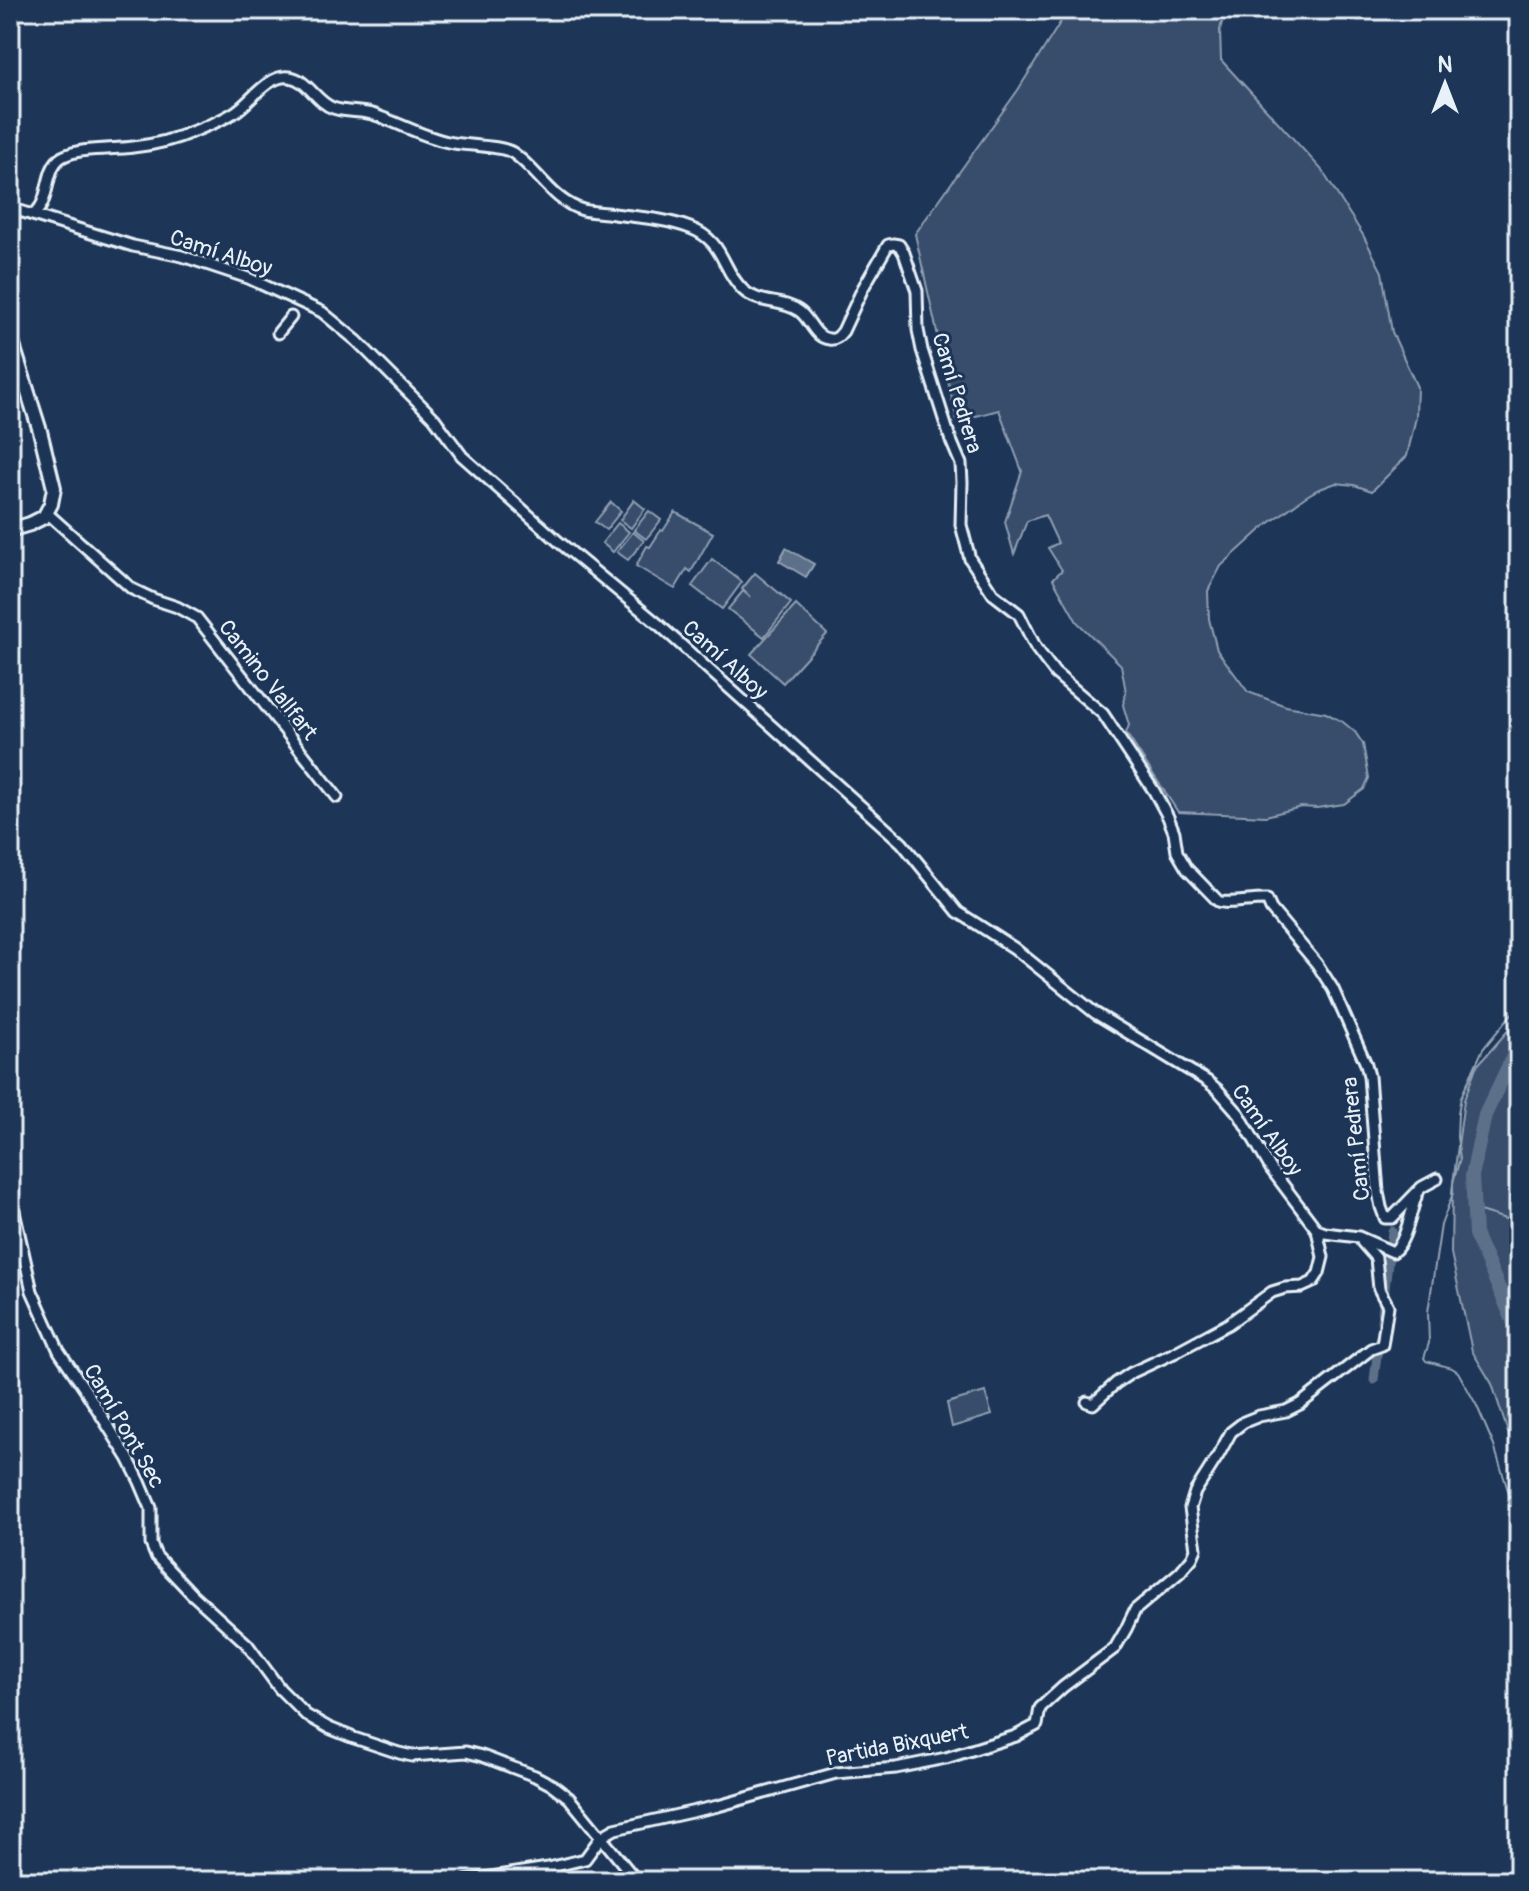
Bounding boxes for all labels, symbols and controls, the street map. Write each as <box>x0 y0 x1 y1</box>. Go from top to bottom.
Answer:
north arrow <box>1405 44 1485 124</box>
text: N <box>1438 51 1453 79</box>
street label: Camí Alboy <box>166 223 276 283</box>
street label: Camí Pedrera <box>925 329 989 457</box>
street label: Camino Vallfart <box>212 614 324 746</box>
street label: Camí Alboy <box>676 614 774 706</box>
street label: Camí Pedrera <box>1336 1076 1376 1202</box>
street label: Camí Alboy <box>1225 1079 1309 1181</box>
street label: Camí Pont Sec <box>77 1359 171 1493</box>
street label: Partida Bixquert <box>824 1717 971 1773</box>

